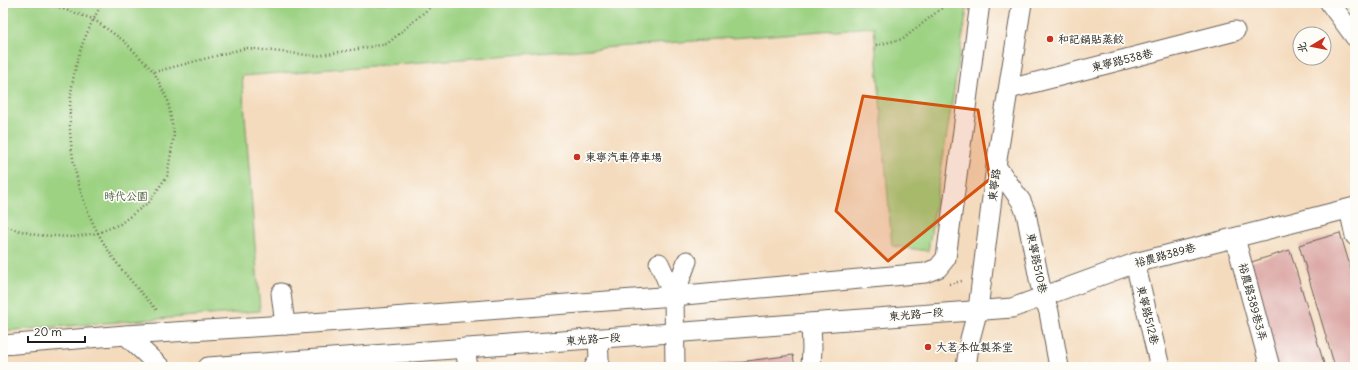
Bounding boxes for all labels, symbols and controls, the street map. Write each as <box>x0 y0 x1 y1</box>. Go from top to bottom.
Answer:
north arrow <box>1292 26 1332 66</box>
place label: 和記鍋貼蒸餃 <box>1058 32 1124 46</box>
marker: 和記鍋貼蒸餃 <box>1045 34 1055 44</box>
text: 北 <box>1294 41 1310 54</box>
street label: 東寧路538巷 <box>1090 46 1154 74</box>
place label: 東寧汽車停車場 <box>585 150 662 164</box>
marker: 東寧汽車停車場 <box>572 152 582 162</box>
street label: 東寧路 <box>985 168 1003 202</box>
park label: 時代公園 <box>104 189 148 203</box>
street label: 東寧路510巷 <box>1024 231 1050 295</box>
street label: 裕農路389巷 <box>1133 240 1197 270</box>
street label: 裕農路389巷3弄 <box>1236 261 1270 343</box>
street label: 東寧路512巷 <box>1134 284 1162 346</box>
street label: 東光路一段 <box>888 305 944 323</box>
scale bar <box>28 318 85 344</box>
text: 20 m <box>34 324 62 339</box>
street label: 東光路一段 <box>565 330 621 348</box>
place label: 大茗本位製茶堂 <box>936 340 1013 354</box>
marker: 大茗本位製茶堂 <box>923 342 933 352</box>

